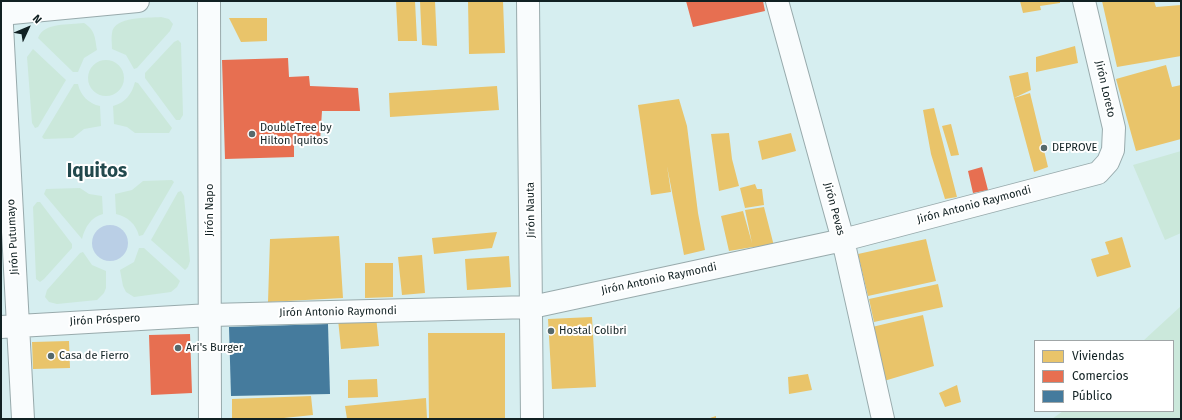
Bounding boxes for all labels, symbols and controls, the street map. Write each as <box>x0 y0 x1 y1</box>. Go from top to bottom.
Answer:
north arrow <box>8 8 48 48</box>
text: N <box>30 12 44 26</box>
street label: Jirón Loreto <box>1092 59 1118 119</box>
place label: DoubleTree by Hilton Iquitos <box>260 121 332 147</box>
marker: DoubleTree by Hilton Iquitos <box>247 129 257 139</box>
place label: DEPROVE <box>1052 141 1097 155</box>
marker: DEPROVE <box>1039 143 1049 153</box>
district label: Iquitos <box>67 161 127 183</box>
street label: Jirón Pevas <box>821 181 847 237</box>
street label: Jirón Nauta <box>524 182 538 238</box>
street label: Jirón Antonio Raymondi <box>915 183 1033 227</box>
street label: Jirón Napo <box>203 184 217 236</box>
street label: Jirón Putumayo <box>4 199 22 275</box>
street label: Jirón Antonio Raymondi <box>600 260 718 298</box>
street label: Jirón Antonio Raymondi <box>279 304 397 320</box>
street label: Jirón Próspero <box>69 312 141 328</box>
place label: Hostal Colibri <box>559 324 627 338</box>
marker: Hostal Colibri <box>546 326 556 336</box>
legend <box>1034 340 1174 412</box>
place label: Ari's Burger <box>186 341 243 355</box>
marker: Ari's Burger <box>173 343 183 353</box>
place label: Casa de Fierro <box>59 349 129 363</box>
text: Viviendas <box>1072 349 1124 363</box>
marker: Casa de Fierro <box>46 351 56 361</box>
text: Comercios <box>1072 369 1128 383</box>
text: Público <box>1072 389 1112 403</box>

